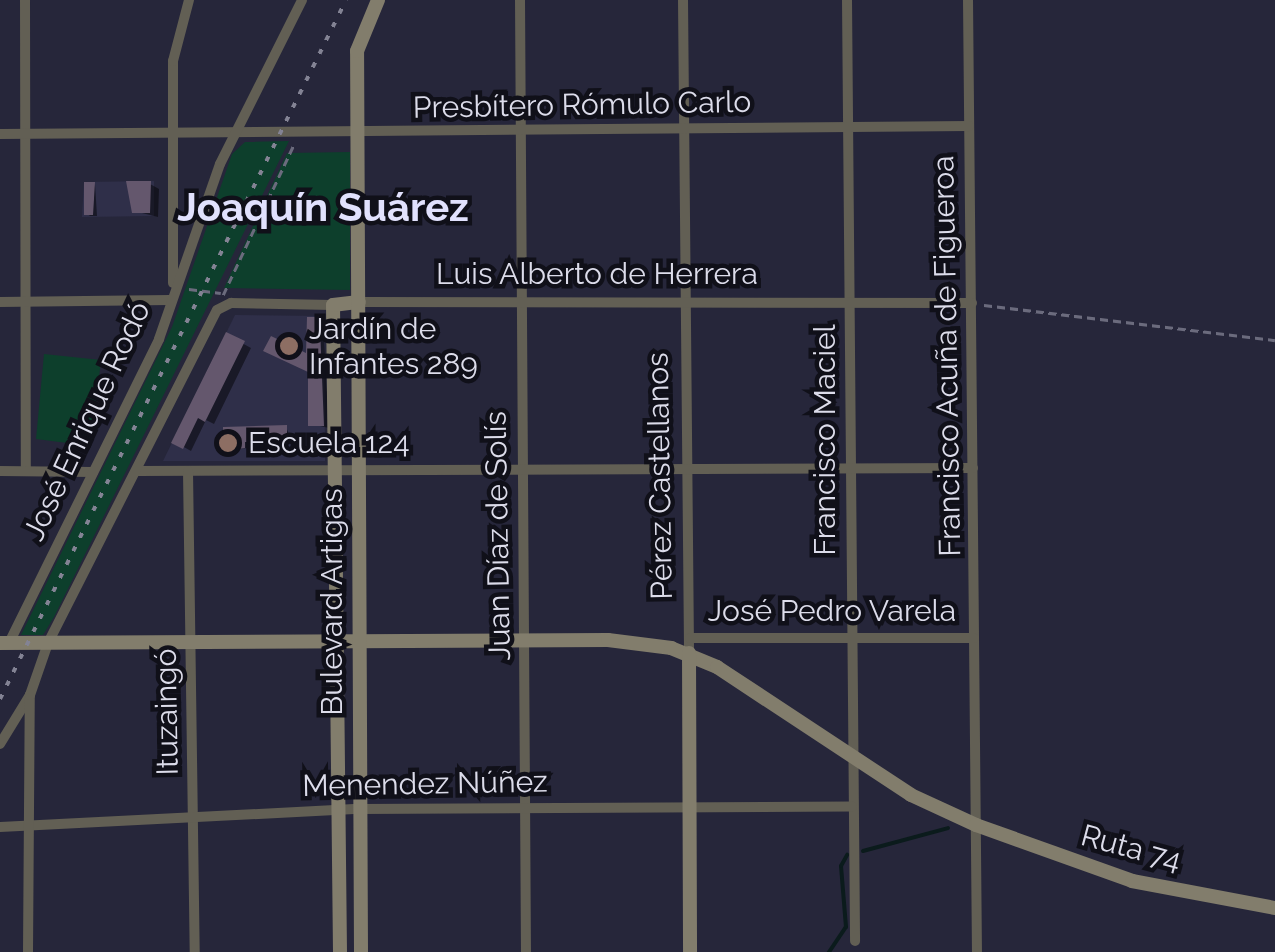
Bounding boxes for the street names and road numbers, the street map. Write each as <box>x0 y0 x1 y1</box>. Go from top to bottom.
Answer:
street label: Presbítero Rómulo Carlo <box>413 84 751 126</box>
street label: Francisco Acuña de Figueroa <box>925 155 969 557</box>
street label: Luis Alberto de Herrera <box>436 256 758 292</box>
street label: José Enrique Rodó <box>16 296 158 546</box>
street label: Francisco Maciel <box>807 324 843 556</box>
street label: Pérez Castellanos <box>640 352 680 600</box>
street label: Juan Díaz de Solís <box>478 411 518 661</box>
street label: Bulevard Artigas <box>314 488 350 716</box>
street label: José Pedro Varela <box>707 593 957 629</box>
street label: Ituzaingó <box>148 648 186 776</box>
street label: Menendez Núñez <box>302 764 548 804</box>
street label: Ruta 74 <box>1077 817 1185 879</box>

